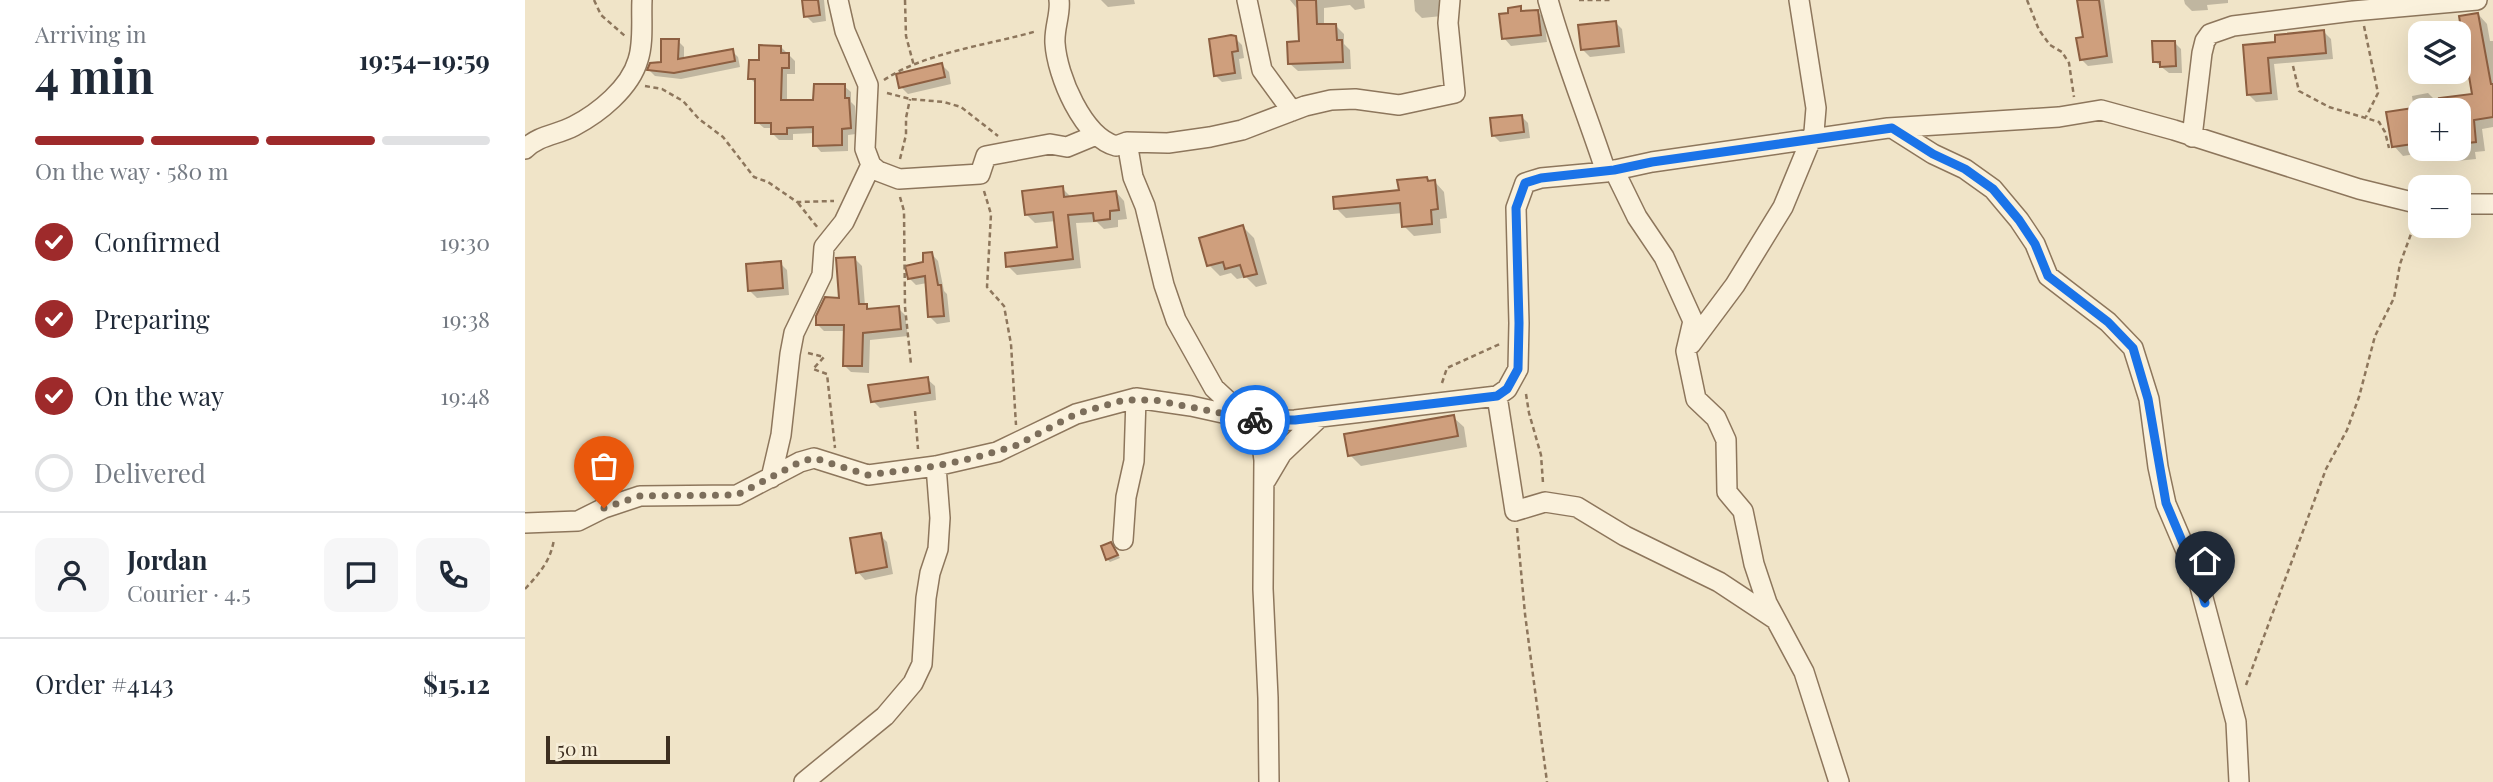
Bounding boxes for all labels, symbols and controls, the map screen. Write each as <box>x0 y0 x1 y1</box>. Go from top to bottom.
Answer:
text: Arriving in <box>35 18 147 49</box>
map controls <box>2408 21 2471 238</box>
button: layers <box>2408 21 2471 84</box>
text: 19:54–19:59 <box>359 42 490 77</box>
text: 4 min <box>35 44 154 106</box>
button: + <box>2408 98 2471 161</box>
text: On the way · 580 m <box>35 155 229 186</box>
button: − <box>2408 175 2471 238</box>
icon: check <box>35 223 73 261</box>
text: Confirmed <box>94 224 221 259</box>
text: 19:30 <box>439 226 490 257</box>
icon: check <box>35 300 73 338</box>
text: Preparing <box>94 301 210 336</box>
text: 19:38 <box>441 303 490 334</box>
icon: check <box>35 377 73 415</box>
text: On the way <box>94 378 224 413</box>
text: 19:48 <box>440 380 490 411</box>
courier <box>1220 385 1290 455</box>
icon: bike <box>1236 401 1274 439</box>
pin <box>574 436 634 508</box>
icon: bag <box>585 447 623 485</box>
text: Delivered <box>94 455 206 490</box>
pin <box>2175 531 2235 603</box>
button: person <box>35 538 109 612</box>
button: chat <box>324 538 398 612</box>
button: phone <box>416 538 490 612</box>
text: Jordan <box>127 542 207 577</box>
icon: home <box>2186 542 2224 580</box>
text: Courier · 4.5 <box>127 577 251 608</box>
text: Order #4143 <box>35 666 174 701</box>
text: $15.12 <box>423 666 490 701</box>
scale bar <box>546 733 670 765</box>
text: 50 m <box>557 735 598 761</box>

